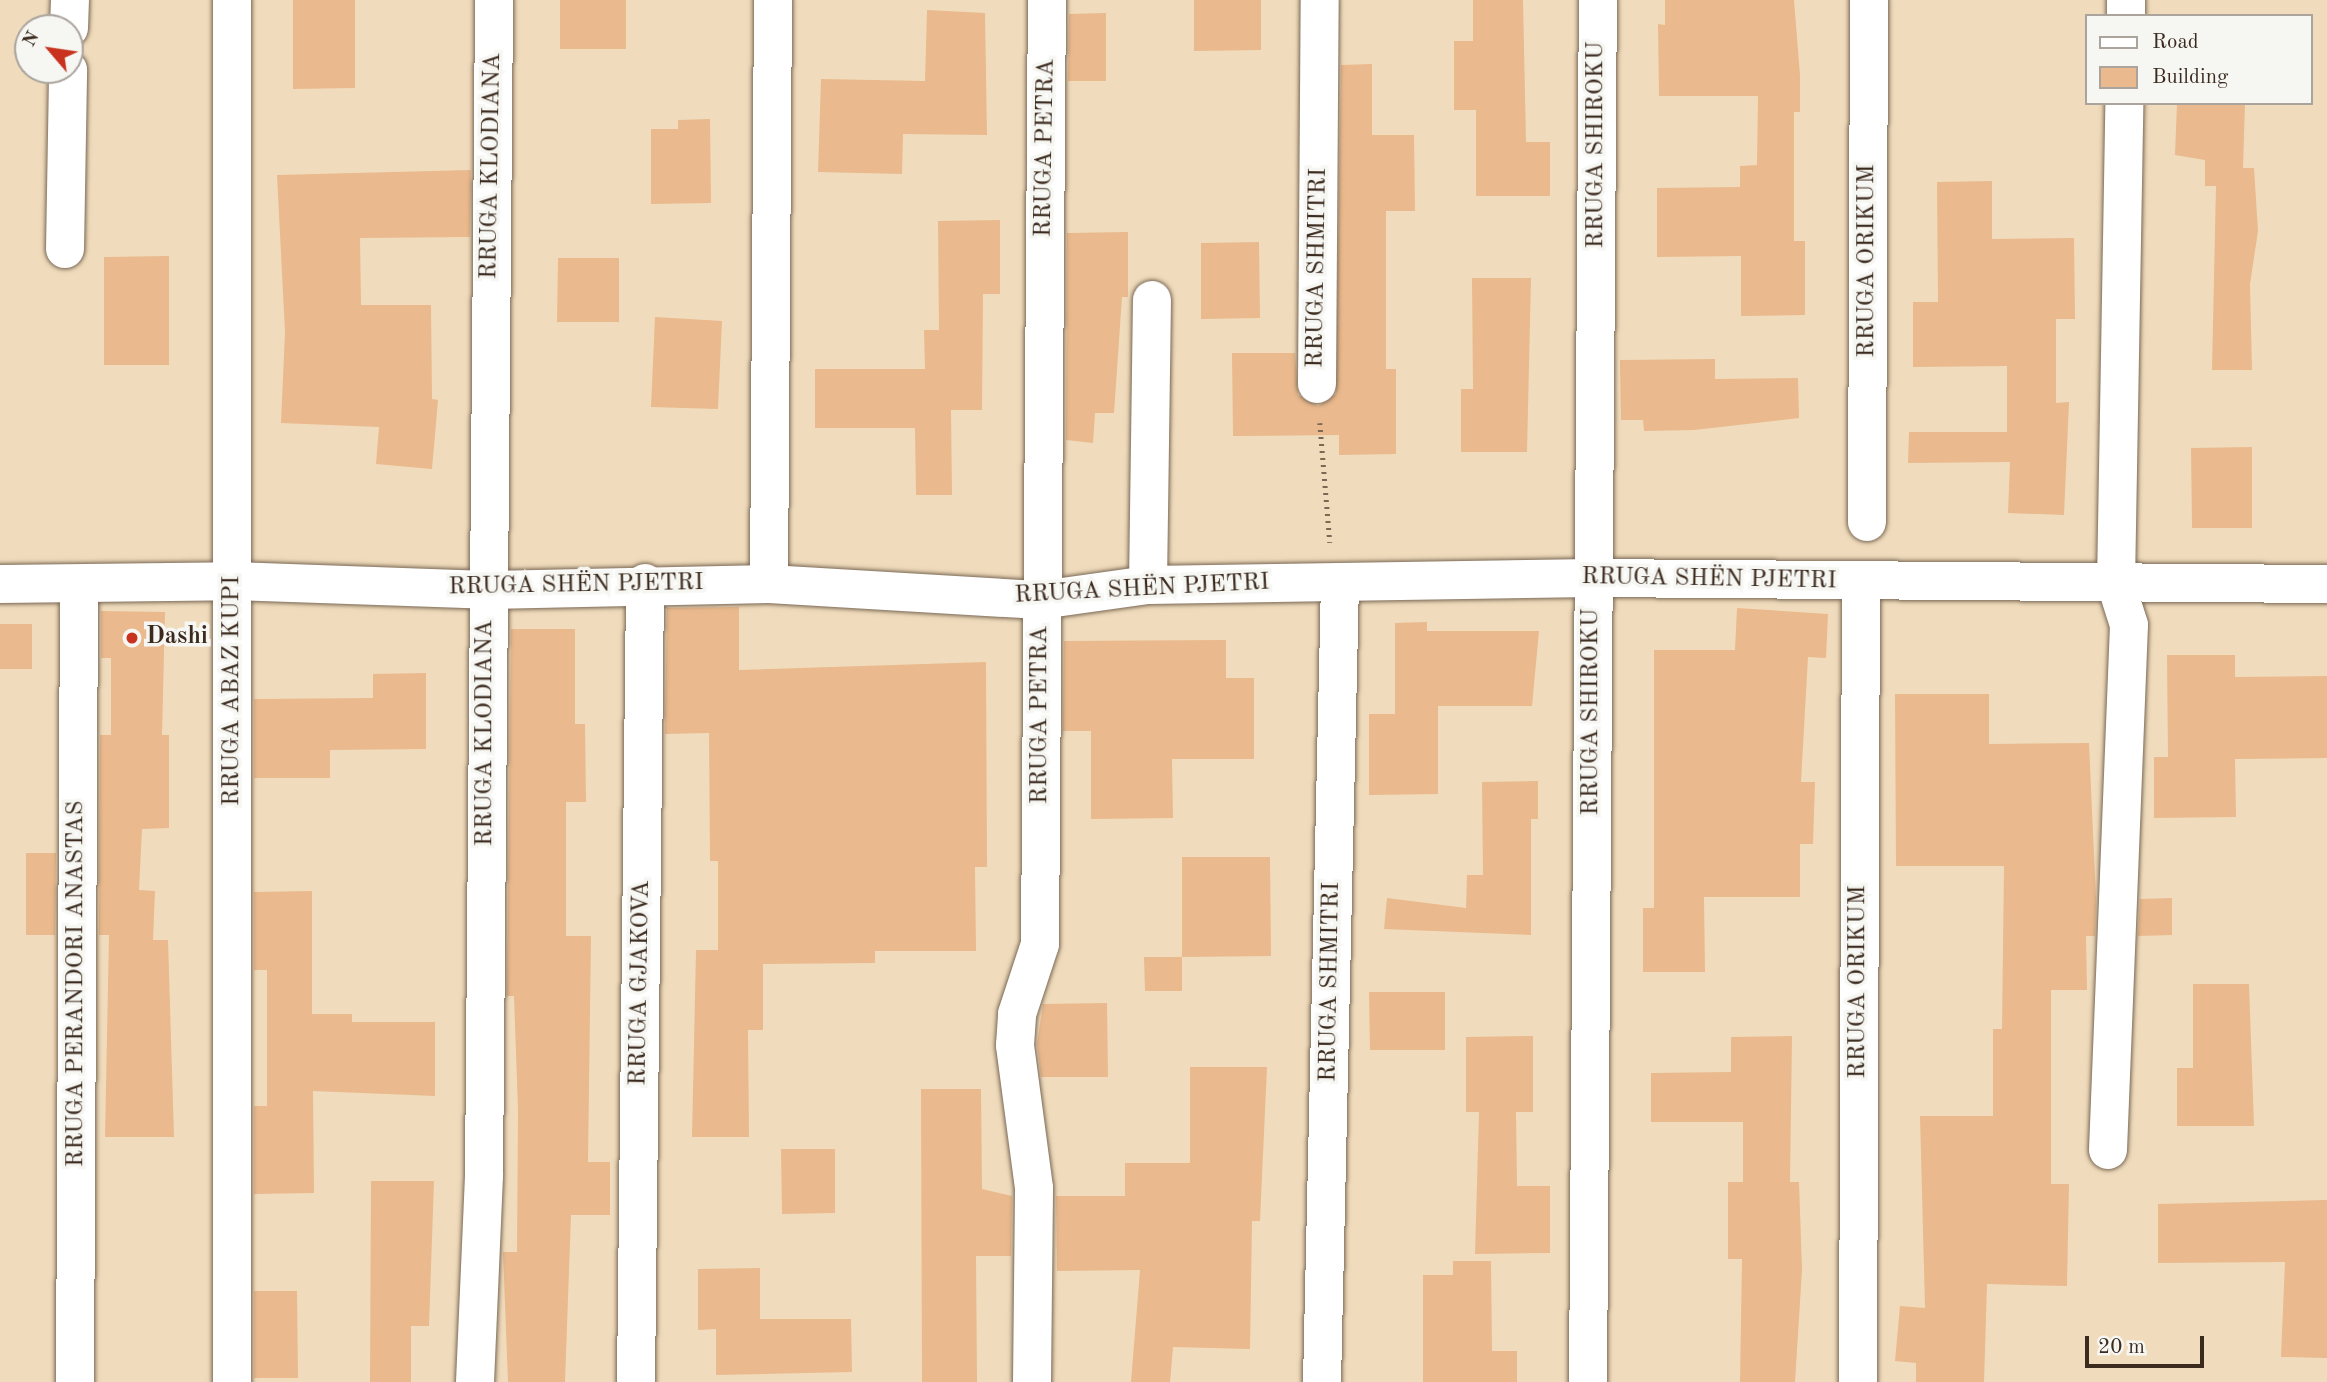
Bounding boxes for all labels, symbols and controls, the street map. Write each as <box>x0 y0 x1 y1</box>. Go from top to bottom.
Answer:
north arrow <box>14 14 84 84</box>
legend <box>2086 14 2313 105</box>
text: N <box>20 29 44 51</box>
text: Road <box>2152 32 2199 53</box>
street label: RRUGA SHIROKU <box>1583 41 1611 249</box>
street label: RRUGA KLODIANA <box>476 52 508 280</box>
street label: RRUGA PETRA <box>1030 58 1062 238</box>
text: Building <box>2152 67 2228 88</box>
street label: RRUGA ORIKUM <box>1854 164 1882 358</box>
street label: RRUGA SHMITRI <box>1302 168 1334 368</box>
street label: RRUGA SHËN PJETRI <box>1581 563 1837 597</box>
street label: RRUGA SHËN PJETRI <box>448 569 704 603</box>
street label: RRUGA SHËN PJETRI <box>1014 569 1270 611</box>
street label: RRUGA ABAZ KUPI <box>219 576 247 806</box>
street label: RRUGA SHIROKU <box>1578 608 1606 816</box>
street label: RRUGA KLODIANA <box>472 620 500 846</box>
place label: Dashi <box>146 624 208 652</box>
street label: RRUGA PETRA <box>1027 626 1055 804</box>
marker: Dashi <box>124 630 140 646</box>
street label: RRUGA PERANDORI ANASTAS <box>63 801 91 1167</box>
street label: RRUGA GJAKOVA <box>625 880 657 1086</box>
street label: RRUGA SHMITRI <box>1315 882 1347 1082</box>
street label: RRUGA ORIKUM <box>1845 885 1873 1079</box>
scale bar <box>2089 1322 2208 1366</box>
text: 20 m <box>2098 1337 2145 1358</box>

